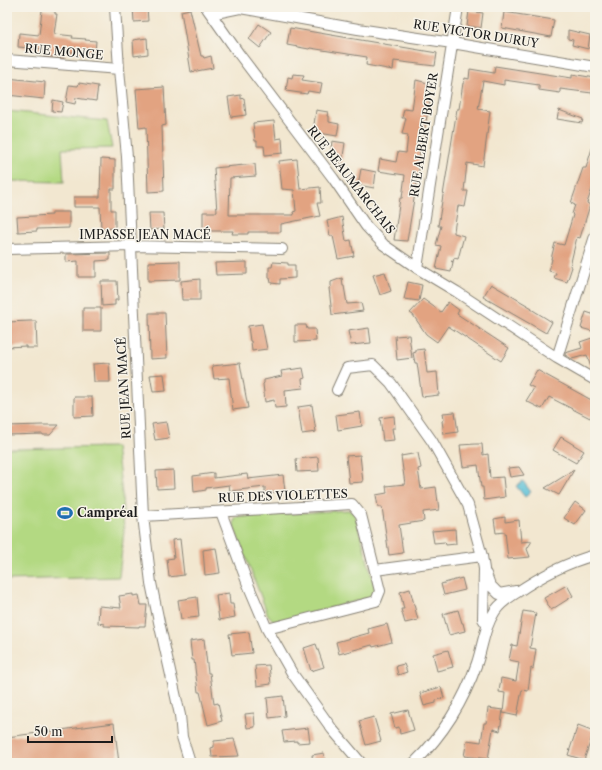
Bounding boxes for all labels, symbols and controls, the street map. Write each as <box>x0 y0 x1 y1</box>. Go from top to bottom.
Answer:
street label: RUE VICTOR DURUY <box>412 16 540 51</box>
street label: RUE MONGE <box>24 41 104 62</box>
street label: RUE ALBERT BOYER <box>406 70 441 198</box>
street label: RUE BEAUMARCHAIS <box>304 123 398 237</box>
street label: IMPASSE JEAN MACÉ <box>79 226 211 242</box>
street label: RUE JEAN MACÉ <box>112 337 134 439</box>
street label: RUE DES VIOLETTES <box>218 486 348 505</box>
sports icon: Campréal <box>56 504 74 522</box>
place label: Campréal <box>77 505 138 520</box>
scale bar <box>28 718 112 744</box>
text: 50 m <box>34 724 63 739</box>

